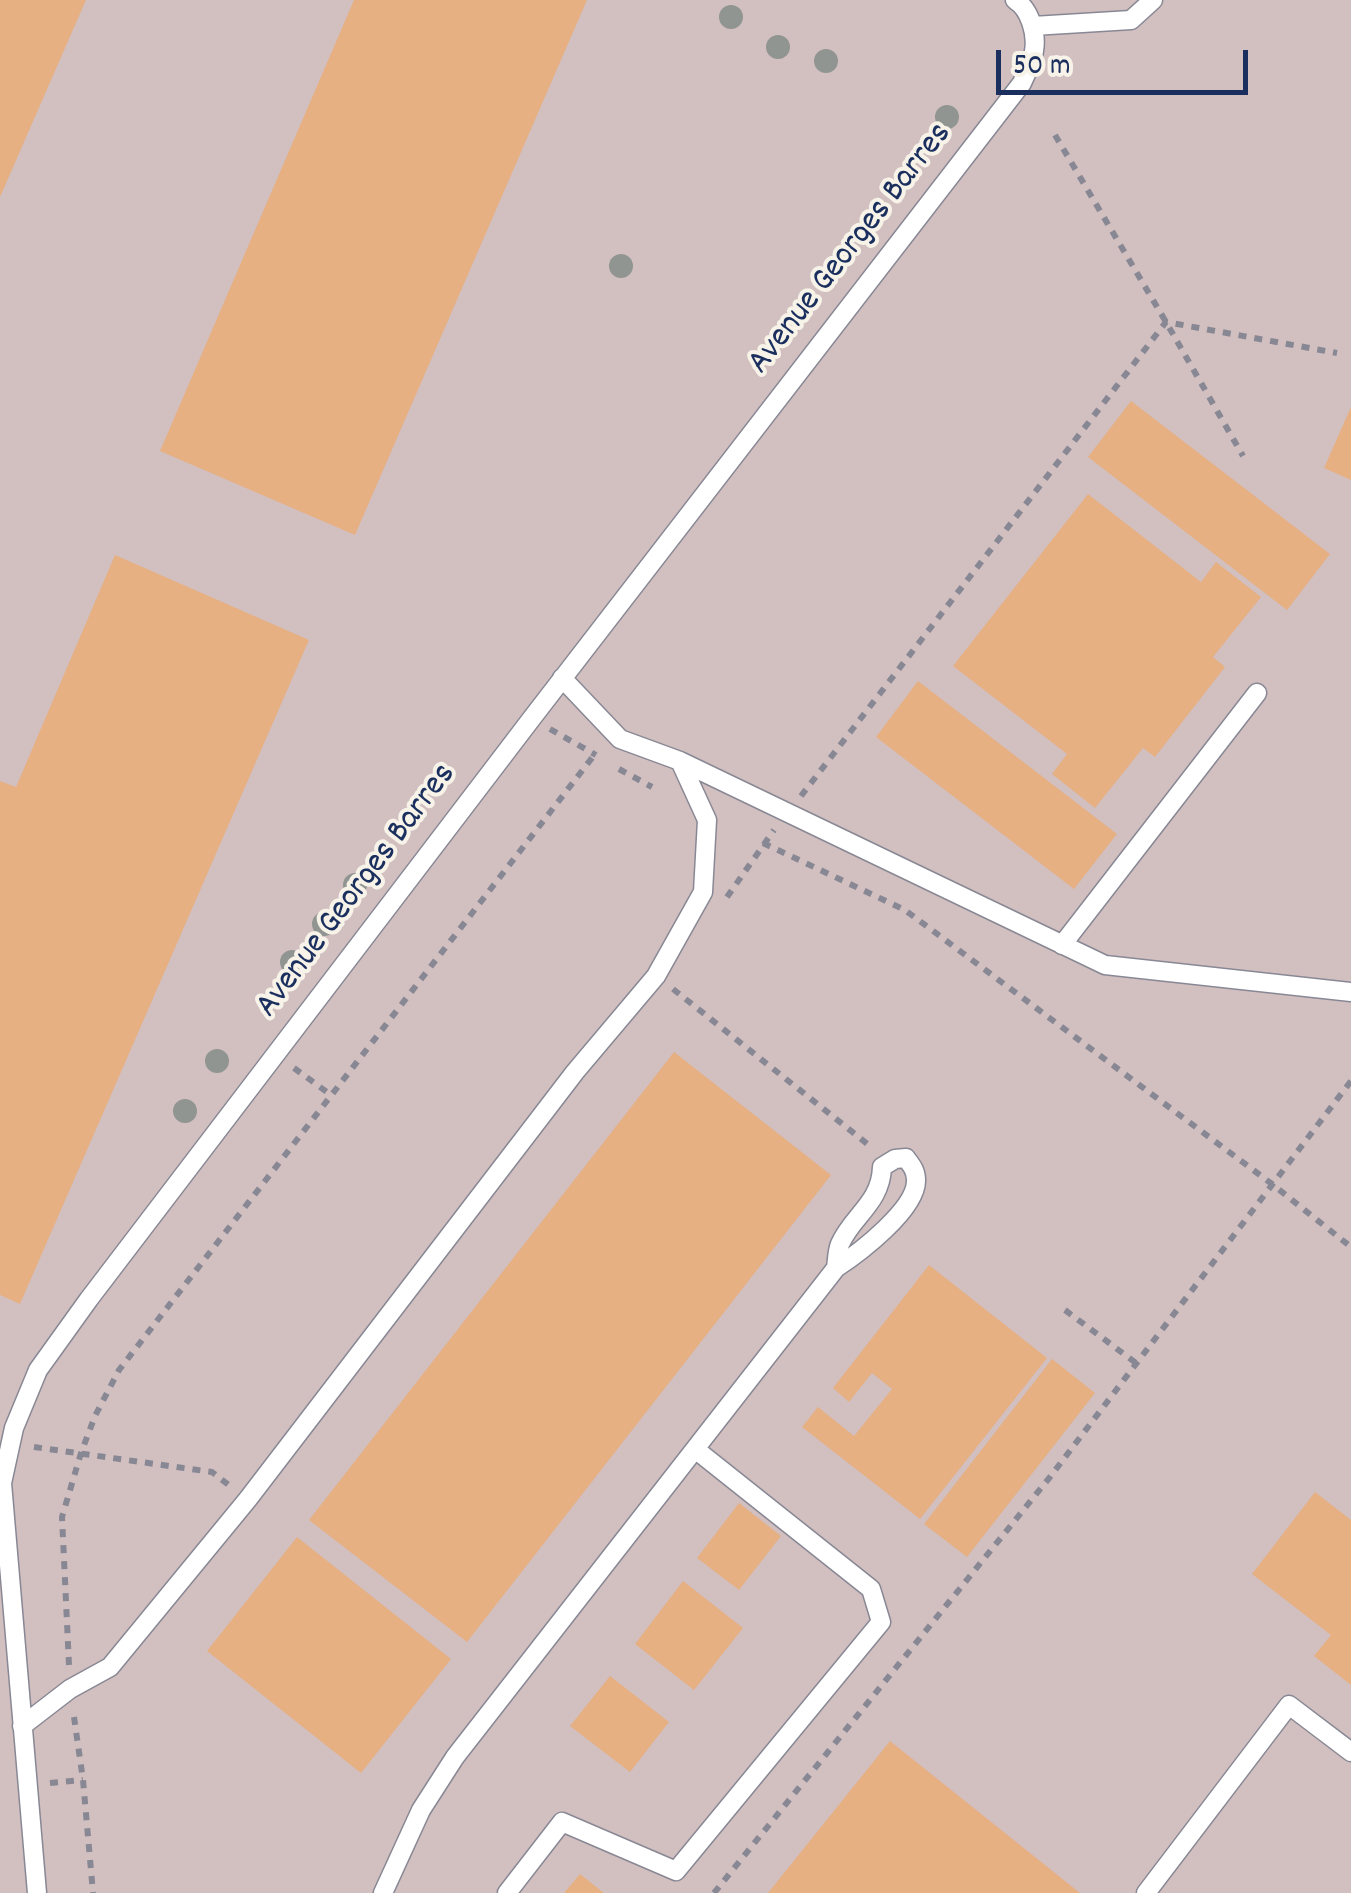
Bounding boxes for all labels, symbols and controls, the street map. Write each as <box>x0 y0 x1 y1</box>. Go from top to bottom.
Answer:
scale bar <box>1001 30 1254 92</box>
text: 50 m <box>1013 46 1071 89</box>
street label: Avenue Georges Barres <box>741 116 963 384</box>
street label: Avenue Georges Barres <box>249 756 467 1028</box>

